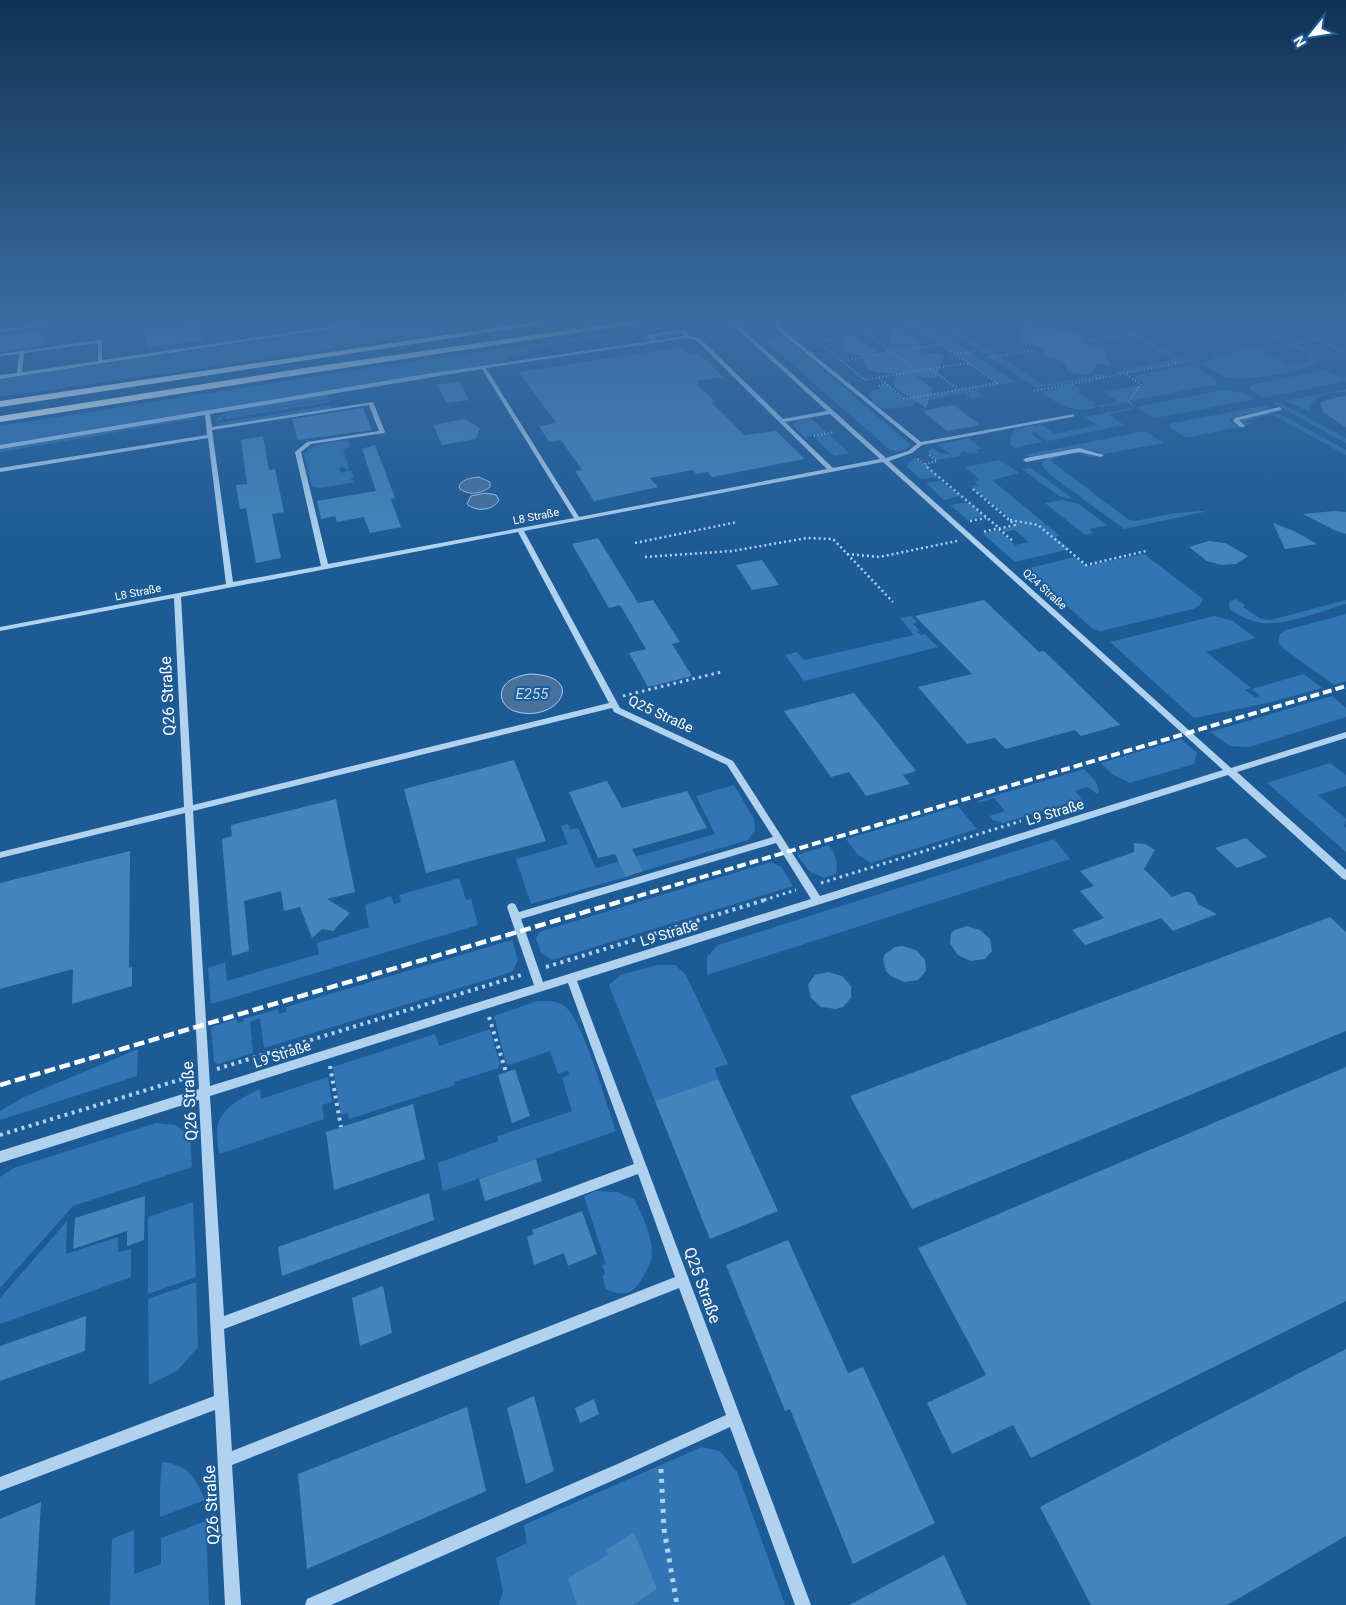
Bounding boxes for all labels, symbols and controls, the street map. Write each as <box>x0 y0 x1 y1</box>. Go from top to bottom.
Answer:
north arrow <box>1286 10 1336 60</box>
text: N <box>1290 33 1309 50</box>
street label: L8 Straße <box>512 506 560 527</box>
street label: Q24 Straße <box>1020 566 1069 613</box>
street label: L8 Straße <box>114 582 162 603</box>
street label: Q26 Straße <box>156 656 179 736</box>
water label: E255 <box>516 685 549 703</box>
street label: Q25 Straße <box>626 692 696 736</box>
street label: L9 Straße <box>1024 796 1086 828</box>
street label: L9 Straße <box>638 917 700 949</box>
street label: L9 Straße <box>251 1037 313 1071</box>
street label: Q26 Straße <box>178 1061 201 1141</box>
street label: Q25 Straße <box>680 1245 725 1326</box>
street label: Q26 Straße <box>200 1465 223 1545</box>

